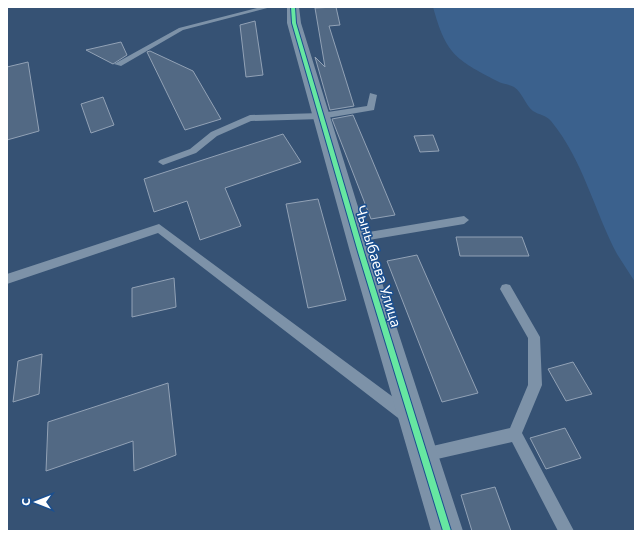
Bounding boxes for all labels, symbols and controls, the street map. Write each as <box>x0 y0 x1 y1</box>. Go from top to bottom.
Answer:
street label: Чыныбаева Улица <box>352 203 406 329</box>
north arrow <box>16 482 56 522</box>
text: С <box>19 498 32 506</box>

